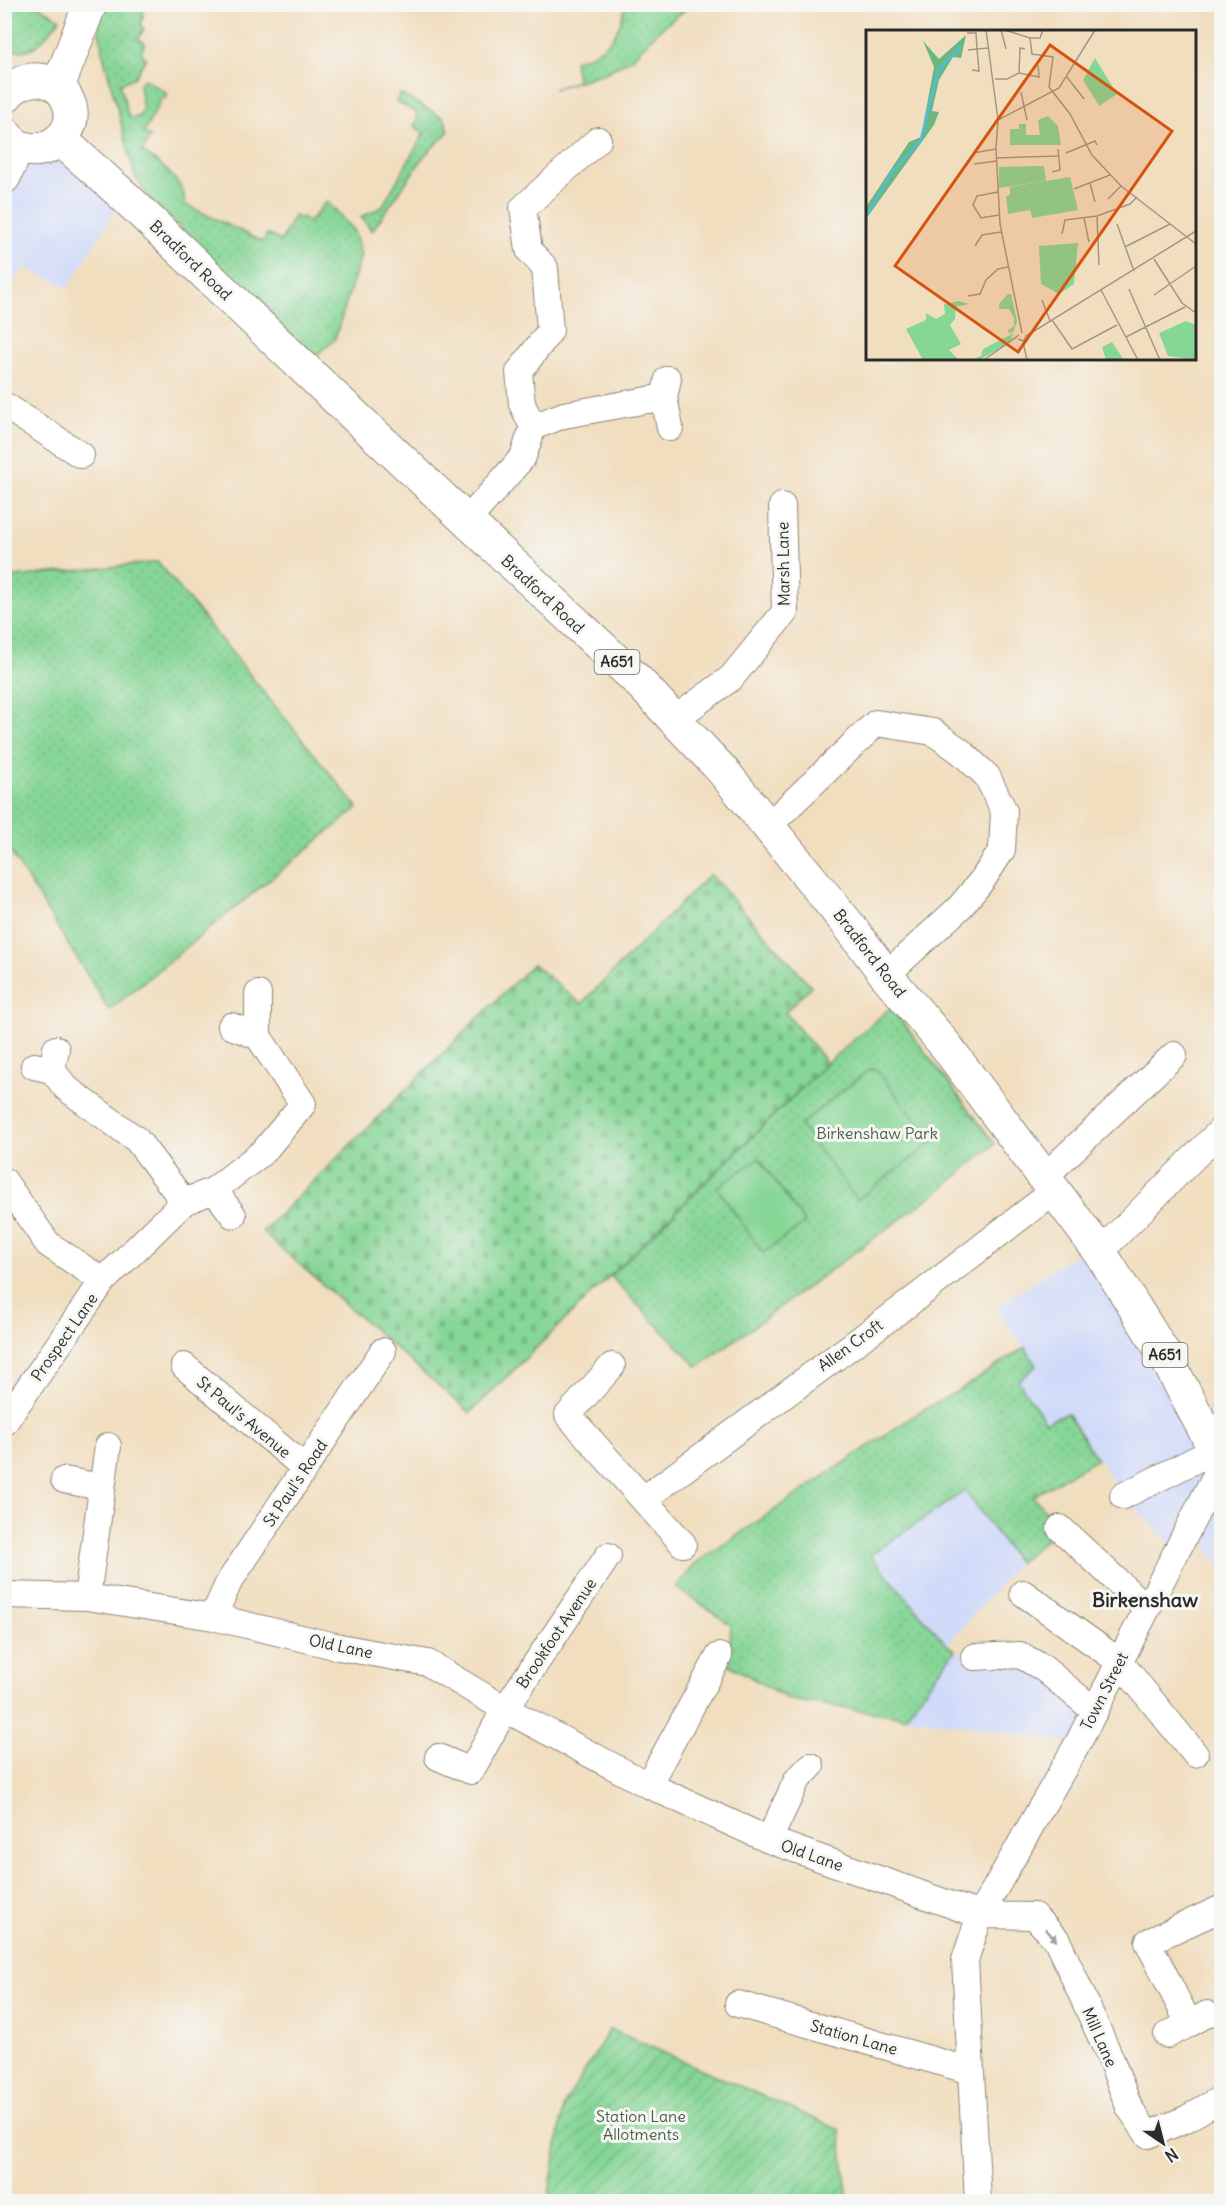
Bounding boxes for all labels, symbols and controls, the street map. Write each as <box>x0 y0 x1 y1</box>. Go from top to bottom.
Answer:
inset map <box>866 30 1196 360</box>
street label: Bradford Road <box>146 216 236 304</box>
street label: Marsh Lane <box>772 522 794 606</box>
street label: Bradford Road <box>497 550 589 638</box>
road number: A651 <box>594 650 640 674</box>
street label: Bradford Road <box>829 905 911 1001</box>
park label: Birkenshaw Park <box>816 1123 938 1143</box>
street label: Prospect Lane <box>26 1289 102 1385</box>
street label: Allen Croft <box>814 1314 887 1375</box>
road number: A651 <box>1142 1343 1188 1367</box>
street label: St Paul's Avenue <box>193 1372 295 1462</box>
street label: St Paul's Road <box>259 1436 331 1530</box>
street label: Brookfoot Avenue <box>512 1574 600 1692</box>
district label: Birkenshaw <box>1092 1587 1198 1612</box>
street label: Old Lane <box>307 1629 375 1663</box>
street label: Town Street <box>1076 1648 1132 1733</box>
street label: Old Lane <box>778 1835 846 1875</box>
one-way arrow <box>1044 1927 1057 1942</box>
street label: Mill Lane <box>1078 2004 1122 2070</box>
street label: Station Lane <box>808 2015 900 2059</box>
park label: Station Lane Allotments <box>596 2106 686 2144</box>
north arrow <box>1133 2113 1193 2173</box>
text: N <box>1161 2144 1182 2167</box>

